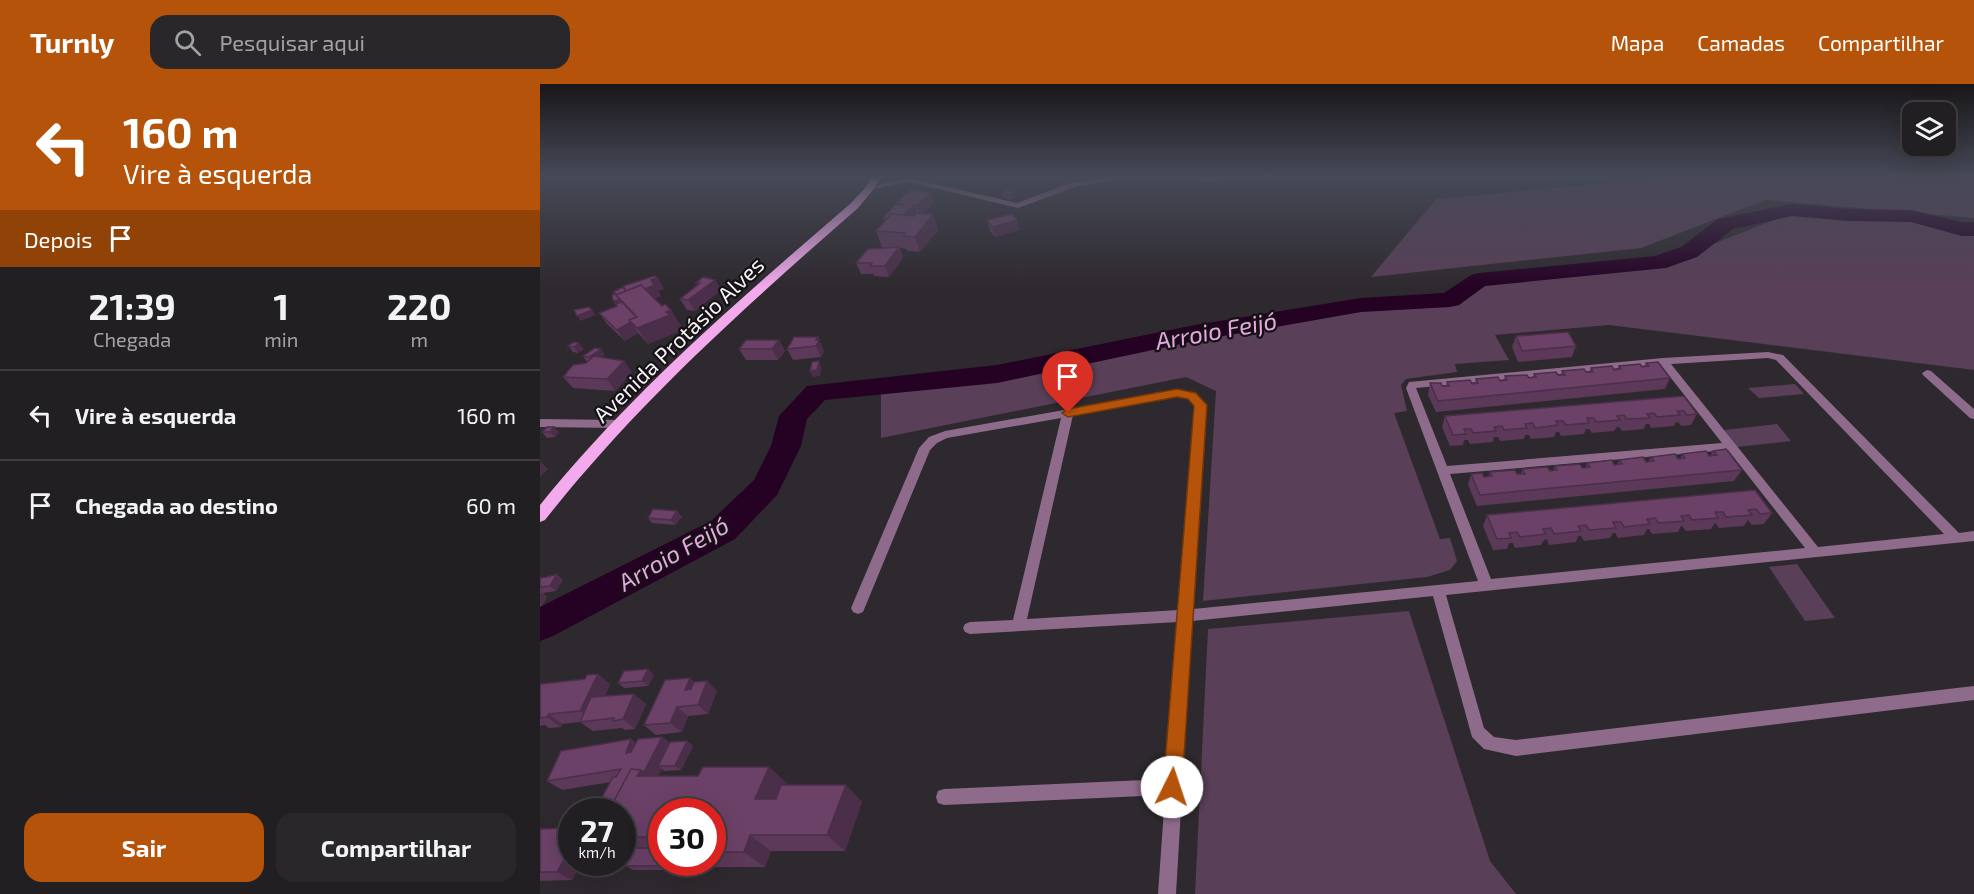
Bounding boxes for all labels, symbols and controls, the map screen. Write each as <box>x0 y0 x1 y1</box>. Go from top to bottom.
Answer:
search box <box>150 15 570 69</box>
text: Turnly <box>30 25 114 59</box>
icon: search <box>171 26 204 59</box>
text: Pesquisar aqui <box>219 29 365 55</box>
text: Mapa <box>1611 30 1664 55</box>
text: Camadas <box>1697 30 1785 55</box>
text: Compartilhar <box>1818 30 1944 55</box>
map controls <box>1902 102 1956 156</box>
button: layers <box>1902 102 1956 156</box>
text: 160 m <box>123 106 239 156</box>
icon: left <box>24 108 102 186</box>
text: Vire à esquerda <box>123 157 312 189</box>
icon: arrive <box>104 222 137 255</box>
text: Depois <box>24 226 92 252</box>
street label: Avenida Protásio Alves <box>587 251 769 427</box>
text: 21:39 <box>88 284 176 327</box>
text: 1 <box>274 284 289 327</box>
text: 220 <box>387 284 452 327</box>
water label: Arroio Feijó <box>1152 305 1279 355</box>
text: Chegada <box>93 327 171 351</box>
text: min <box>264 327 298 351</box>
text: m <box>410 327 428 351</box>
pin <box>1042 351 1093 413</box>
icon: arrive <box>1051 360 1084 393</box>
icon: left <box>24 399 57 432</box>
text: Vire à esquerda <box>75 402 236 428</box>
text: 160 m <box>457 402 516 428</box>
icon: arrive <box>24 489 57 522</box>
text: Chegada ao destino <box>75 492 278 518</box>
text: 60 m <box>466 492 516 518</box>
water label: Arroio Feijó <box>612 510 733 597</box>
position arrow <box>1140 755 1204 819</box>
speed limit sign: 30 <box>648 798 726 876</box>
text: 27 <box>580 812 614 848</box>
button: Sair <box>24 813 264 882</box>
button: Compartilhar <box>276 813 516 882</box>
text: km/h <box>578 843 616 861</box>

